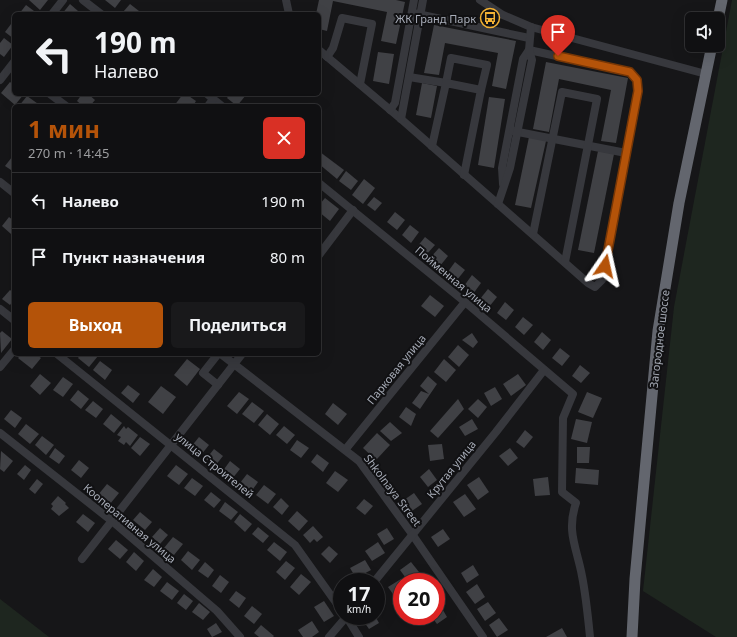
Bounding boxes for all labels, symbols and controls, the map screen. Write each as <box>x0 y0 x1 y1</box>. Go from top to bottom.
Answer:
bus stop icon: ЖК Гранд Парк <box>479 7 501 29</box>
place label: ЖК Гранд Парк <box>395 11 476 26</box>
map controls <box>685 12 725 52</box>
button: sound <box>685 12 725 52</box>
pin <box>541 15 575 56</box>
icon: arrive <box>547 21 569 43</box>
text: 190 m <box>94 23 177 61</box>
icon: left <box>28 28 80 80</box>
text: Налево <box>94 59 159 83</box>
text: 1 мин <box>28 112 100 145</box>
button: close <box>263 117 305 159</box>
text: 270 m · 14:45 <box>28 144 109 162</box>
icon: left <box>28 190 50 212</box>
text: Налево <box>62 191 119 211</box>
text: 190 m <box>261 191 305 211</box>
street label: Пойменная улица <box>412 242 496 316</box>
position arrow <box>584 245 626 287</box>
icon: arrive <box>28 246 50 268</box>
text: Пункт назначения <box>62 247 205 267</box>
text: 80 m <box>270 247 305 267</box>
street label: Загородное шоссе <box>646 289 672 389</box>
button: Выход <box>28 302 163 348</box>
button: Поделиться <box>171 302 305 348</box>
street label: Парковая улица <box>363 331 429 407</box>
street label: улица Строителей <box>173 429 257 501</box>
street label: Крутая улица <box>423 437 479 501</box>
street label: Shkolnaya Street <box>361 451 425 529</box>
street label: Кооперативная улица <box>81 480 179 566</box>
speed limit sign: 20 <box>393 573 445 625</box>
text: 17 <box>348 580 370 607</box>
text: km/h <box>347 602 371 616</box>

